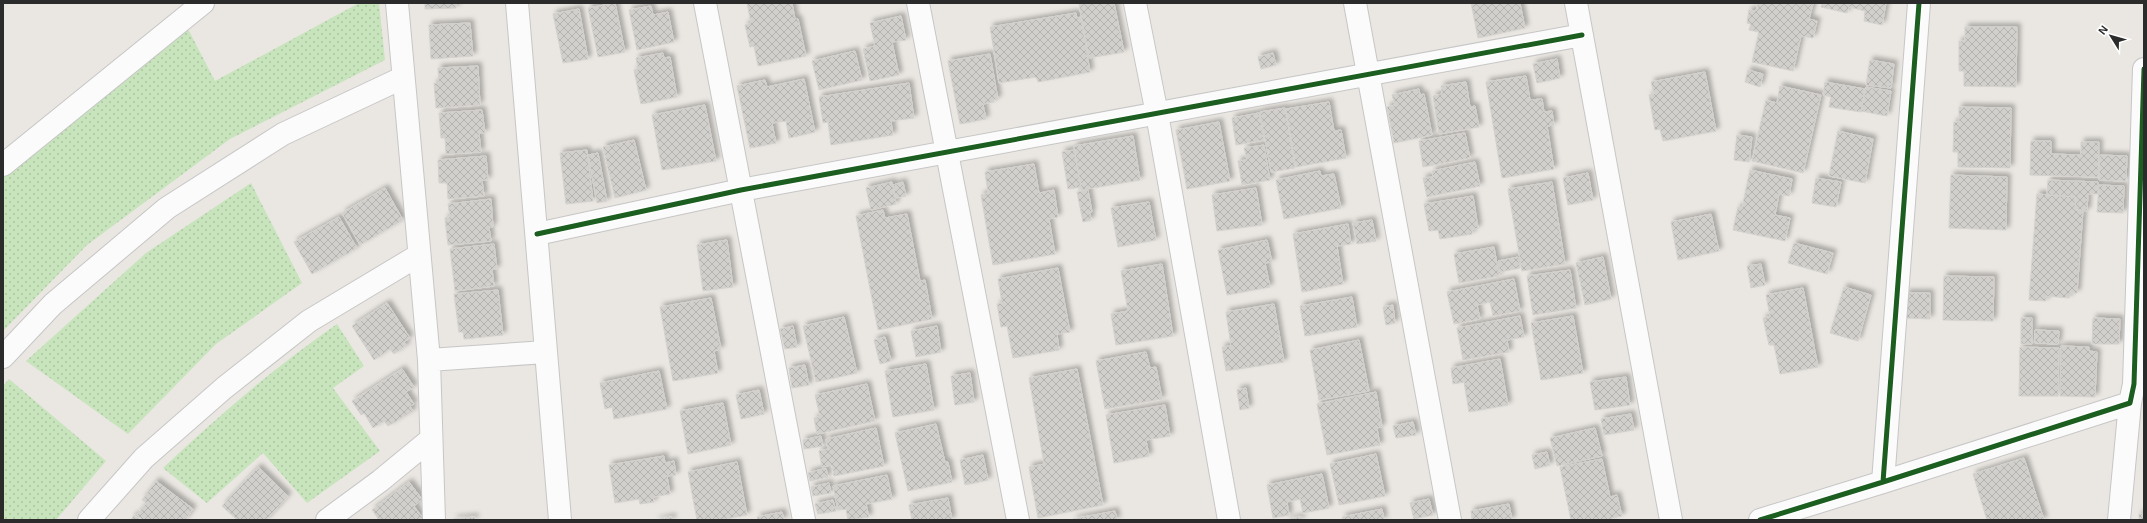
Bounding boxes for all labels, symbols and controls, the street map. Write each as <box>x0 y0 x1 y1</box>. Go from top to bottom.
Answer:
north arrow <box>2091 16 2131 56</box>
text: N <box>2096 23 2110 37</box>

